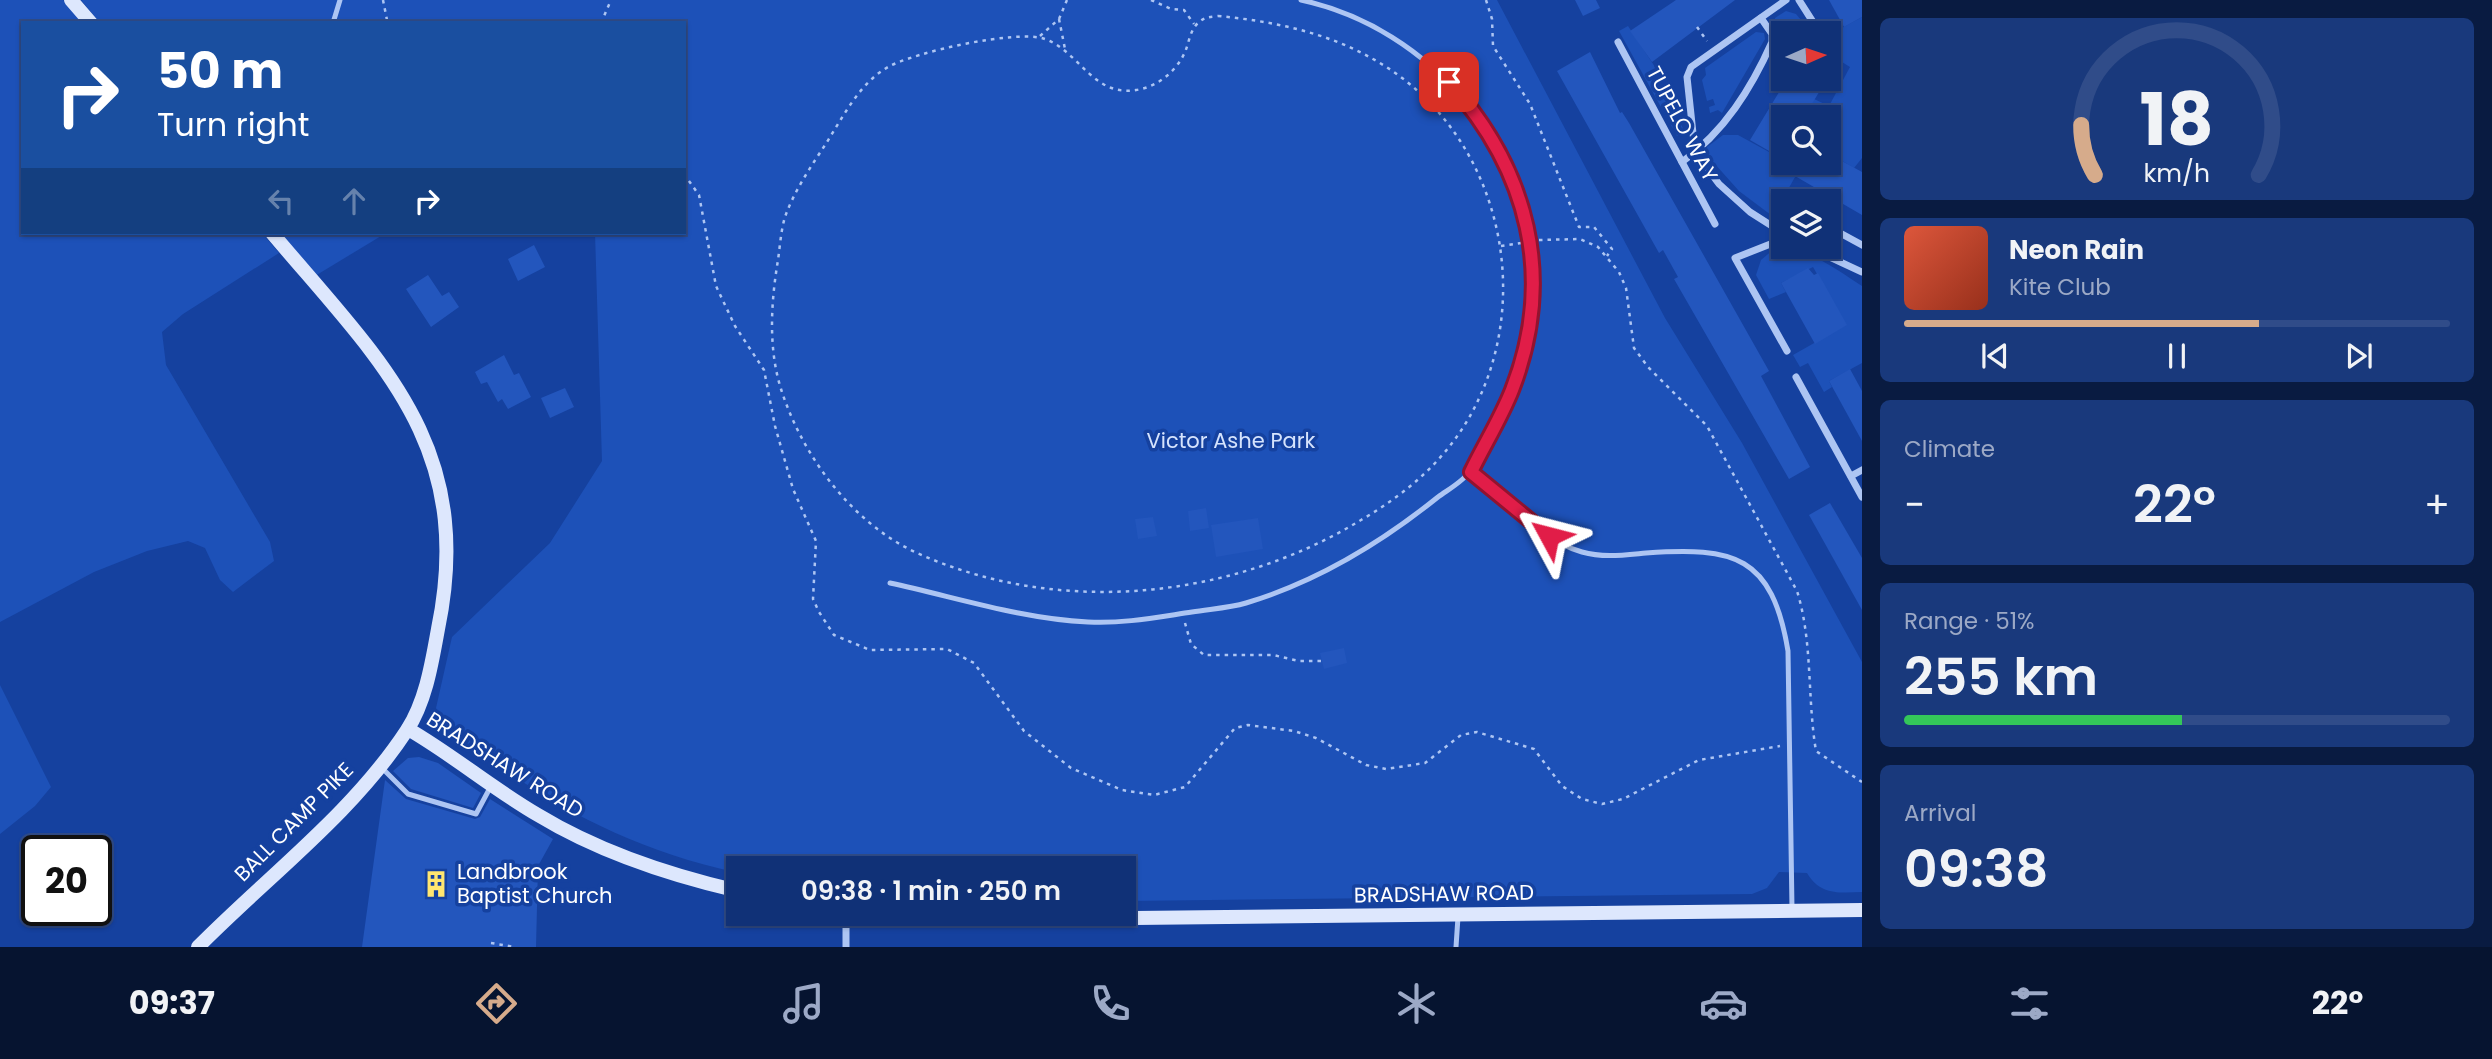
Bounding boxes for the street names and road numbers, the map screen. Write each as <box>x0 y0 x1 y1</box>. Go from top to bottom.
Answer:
street label: TUPELO WAY <box>1640 61 1725 186</box>
street label: BRADSHAW ROAD <box>421 705 589 825</box>
street label: BALL CAMP PIKE <box>228 756 360 888</box>
street label: BRADSHAW ROAD <box>1354 877 1534 910</box>

